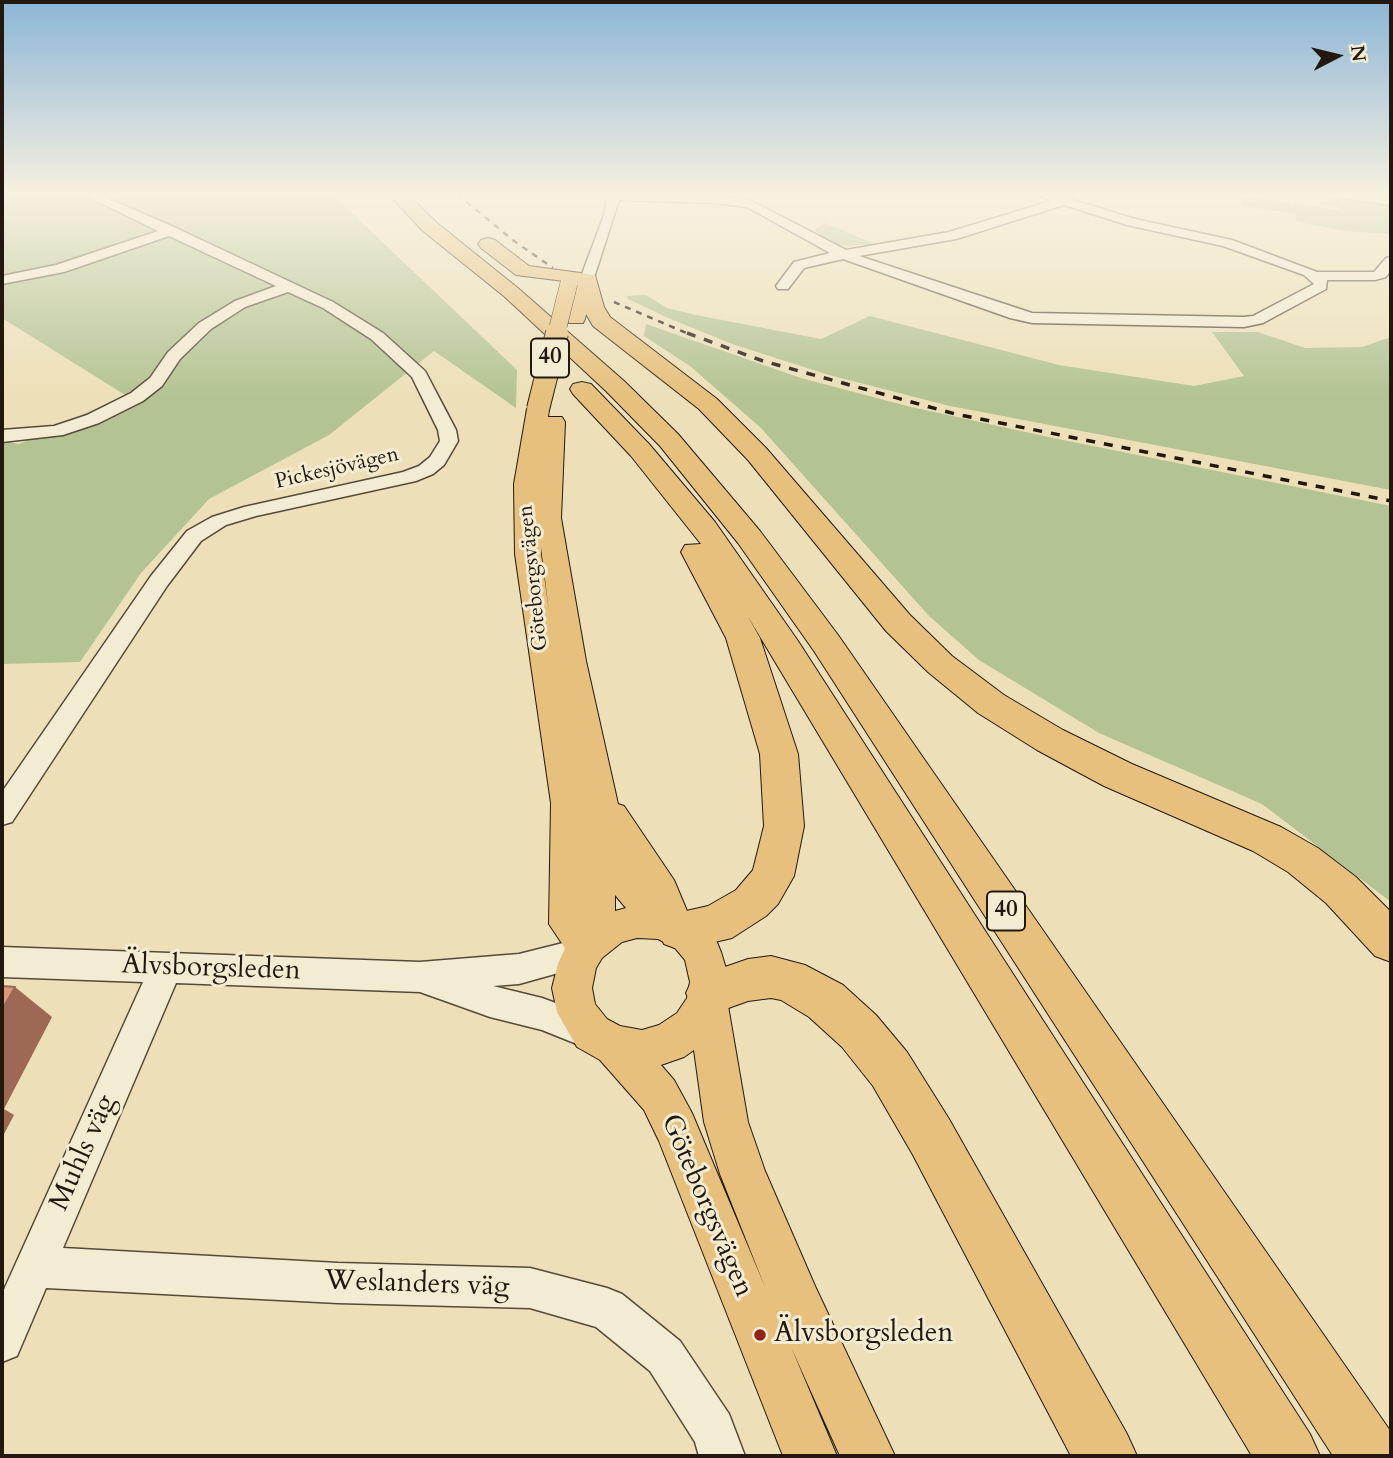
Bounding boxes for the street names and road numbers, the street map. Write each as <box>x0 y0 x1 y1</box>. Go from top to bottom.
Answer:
road number: 40 <box>531 338 569 378</box>
street label: Pickesjövägen <box>273 443 401 495</box>
street label: Göteborgsvägen <box>514 504 554 652</box>
road number: 40 <box>987 891 1025 930</box>
street label: Älvsborgsleden <box>121 949 301 989</box>
street label: Muhls väg <box>44 1090 124 1216</box>
street label: Göteborgsvägen <box>652 1110 760 1302</box>
street label: Weslanders väg <box>324 1265 510 1305</box>

